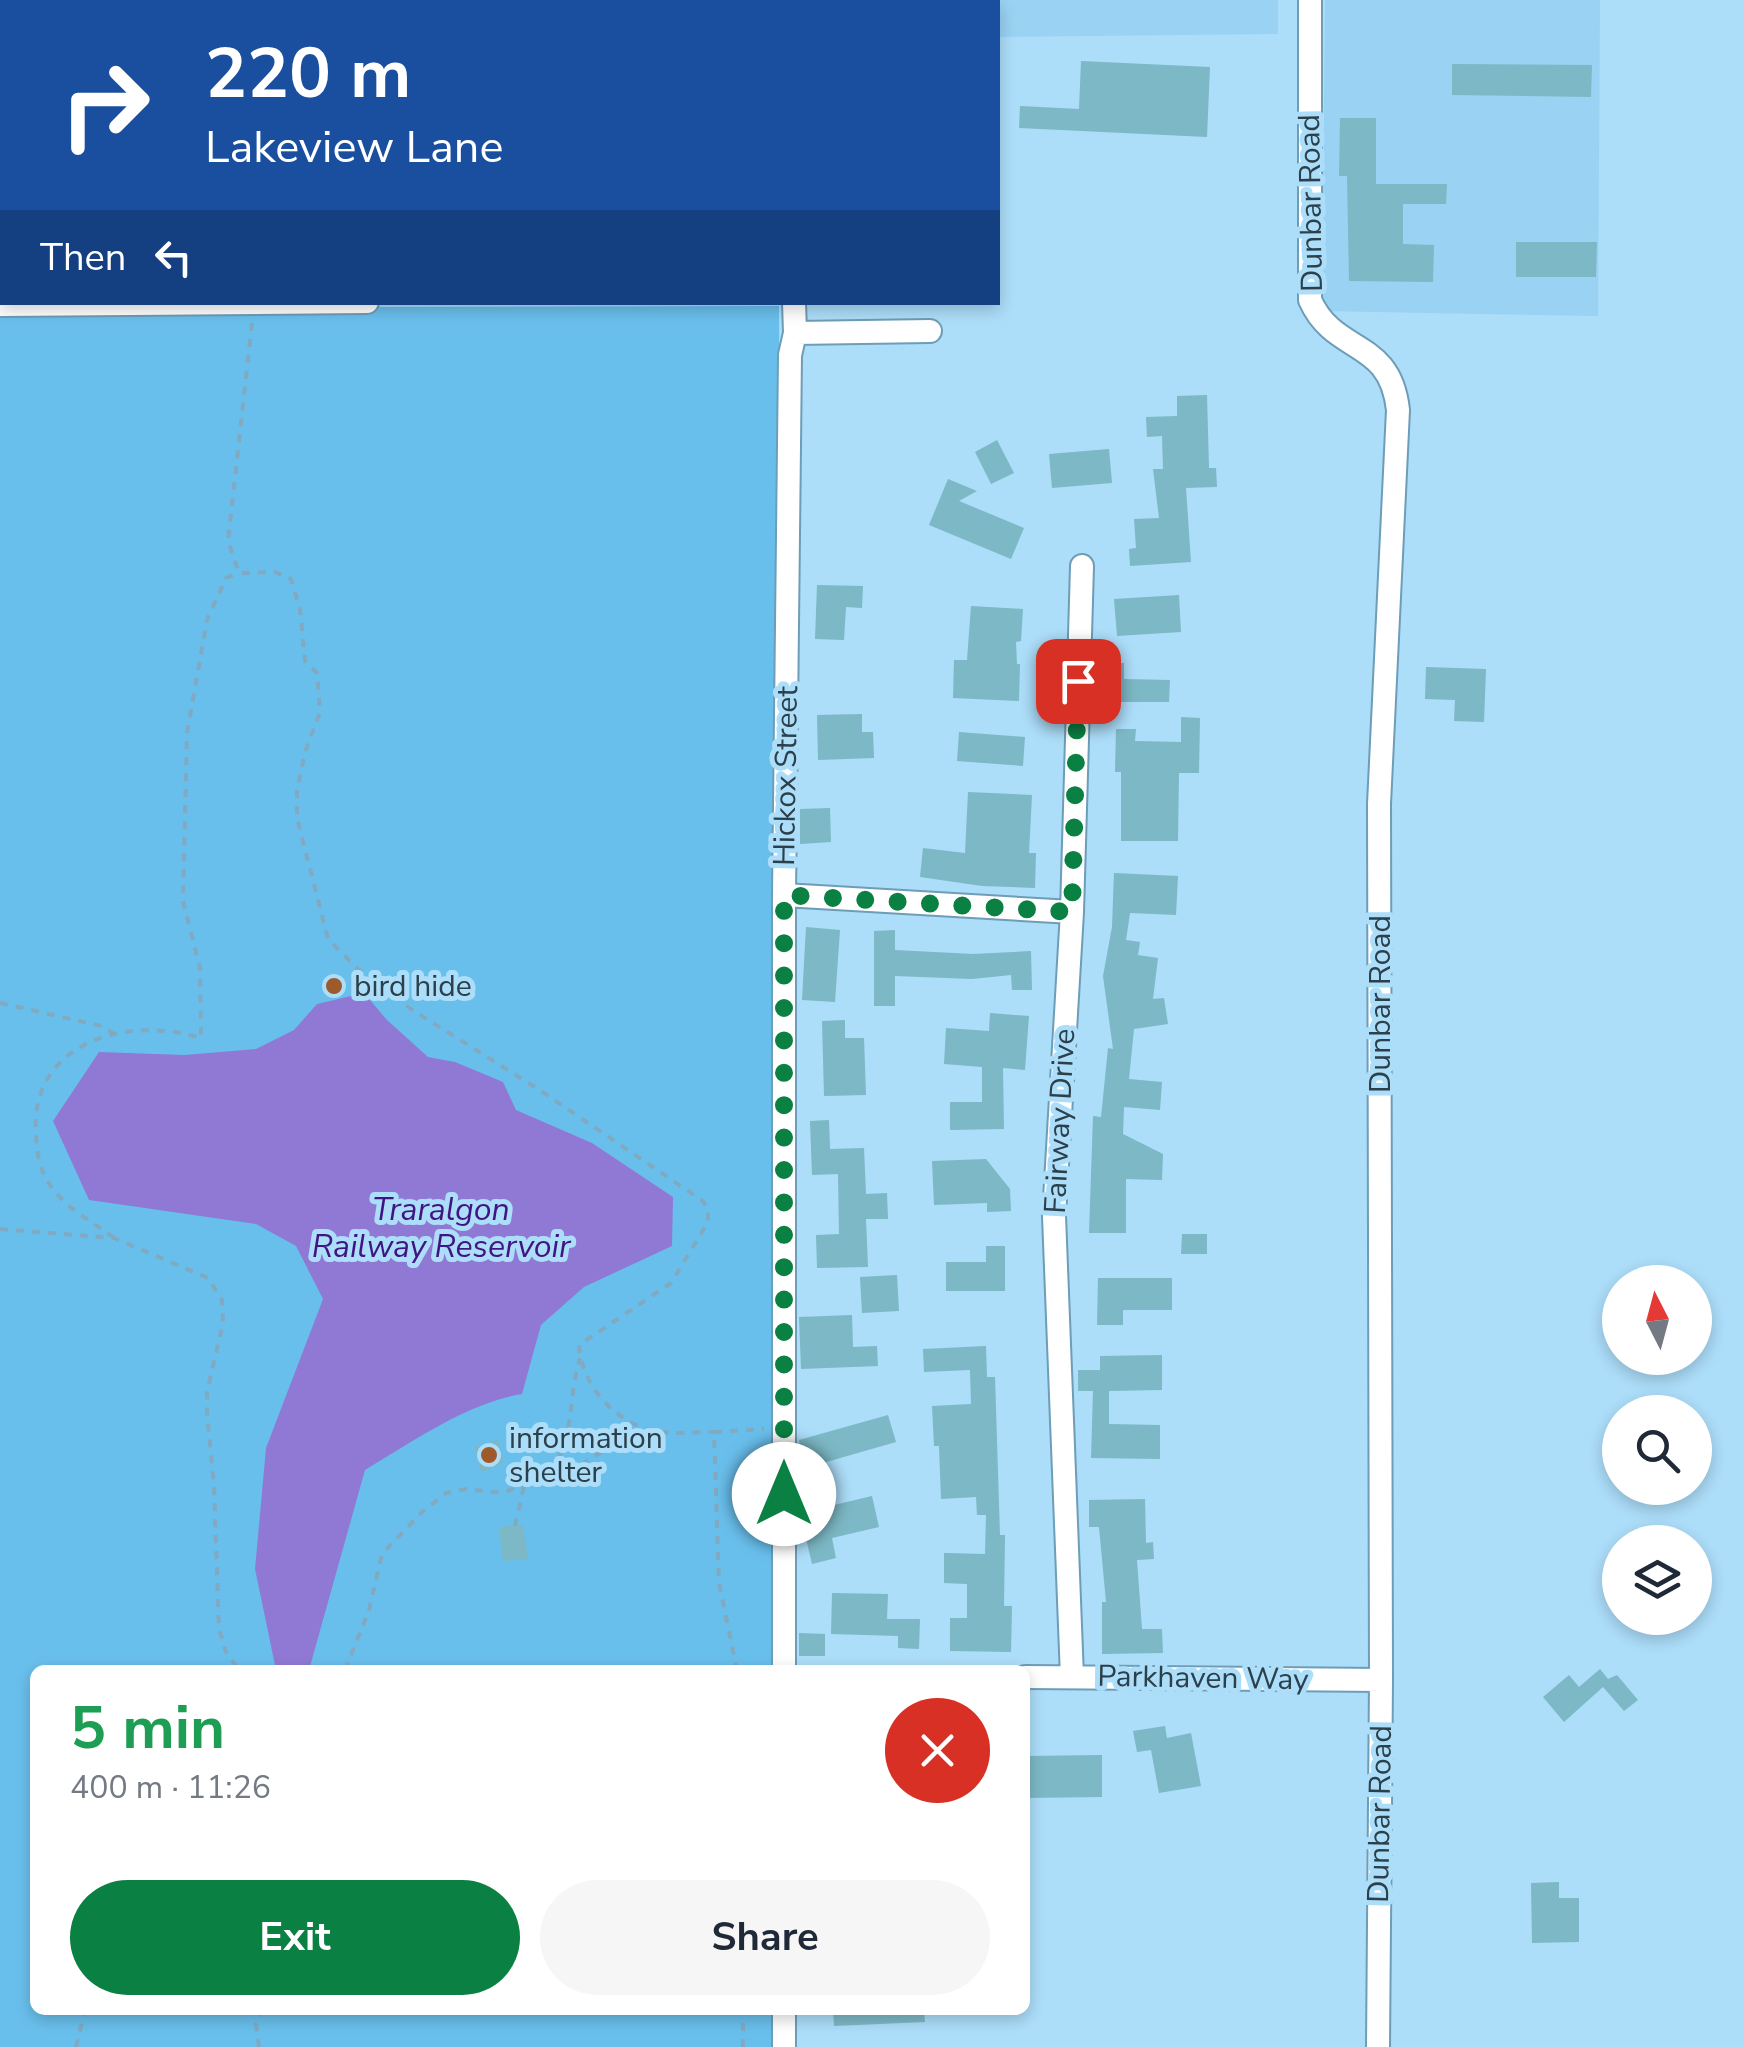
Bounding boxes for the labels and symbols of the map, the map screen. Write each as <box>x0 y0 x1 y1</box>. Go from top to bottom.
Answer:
street label: Dunbar Road <box>1289 114 1333 292</box>
pin <box>1036 639 1121 724</box>
street label: Hickox Street <box>764 685 808 866</box>
street label: Dunbar Road <box>1360 915 1401 1093</box>
place label: bird hide <box>354 966 472 1007</box>
marker: bird hide <box>323 975 345 997</box>
street label: Fairway Drive <box>1035 1027 1085 1215</box>
water label: Traralgon Railway Reservoir <box>312 1188 572 1268</box>
north arrow <box>1602 1265 1712 1375</box>
place label: information shelter <box>509 1418 663 1493</box>
position arrow <box>732 1442 836 1546</box>
marker: information shelter <box>478 1444 500 1466</box>
street label: Parkhaven Way <box>1097 1656 1309 1700</box>
street label: Dunbar Road <box>1358 1725 1402 1903</box>

